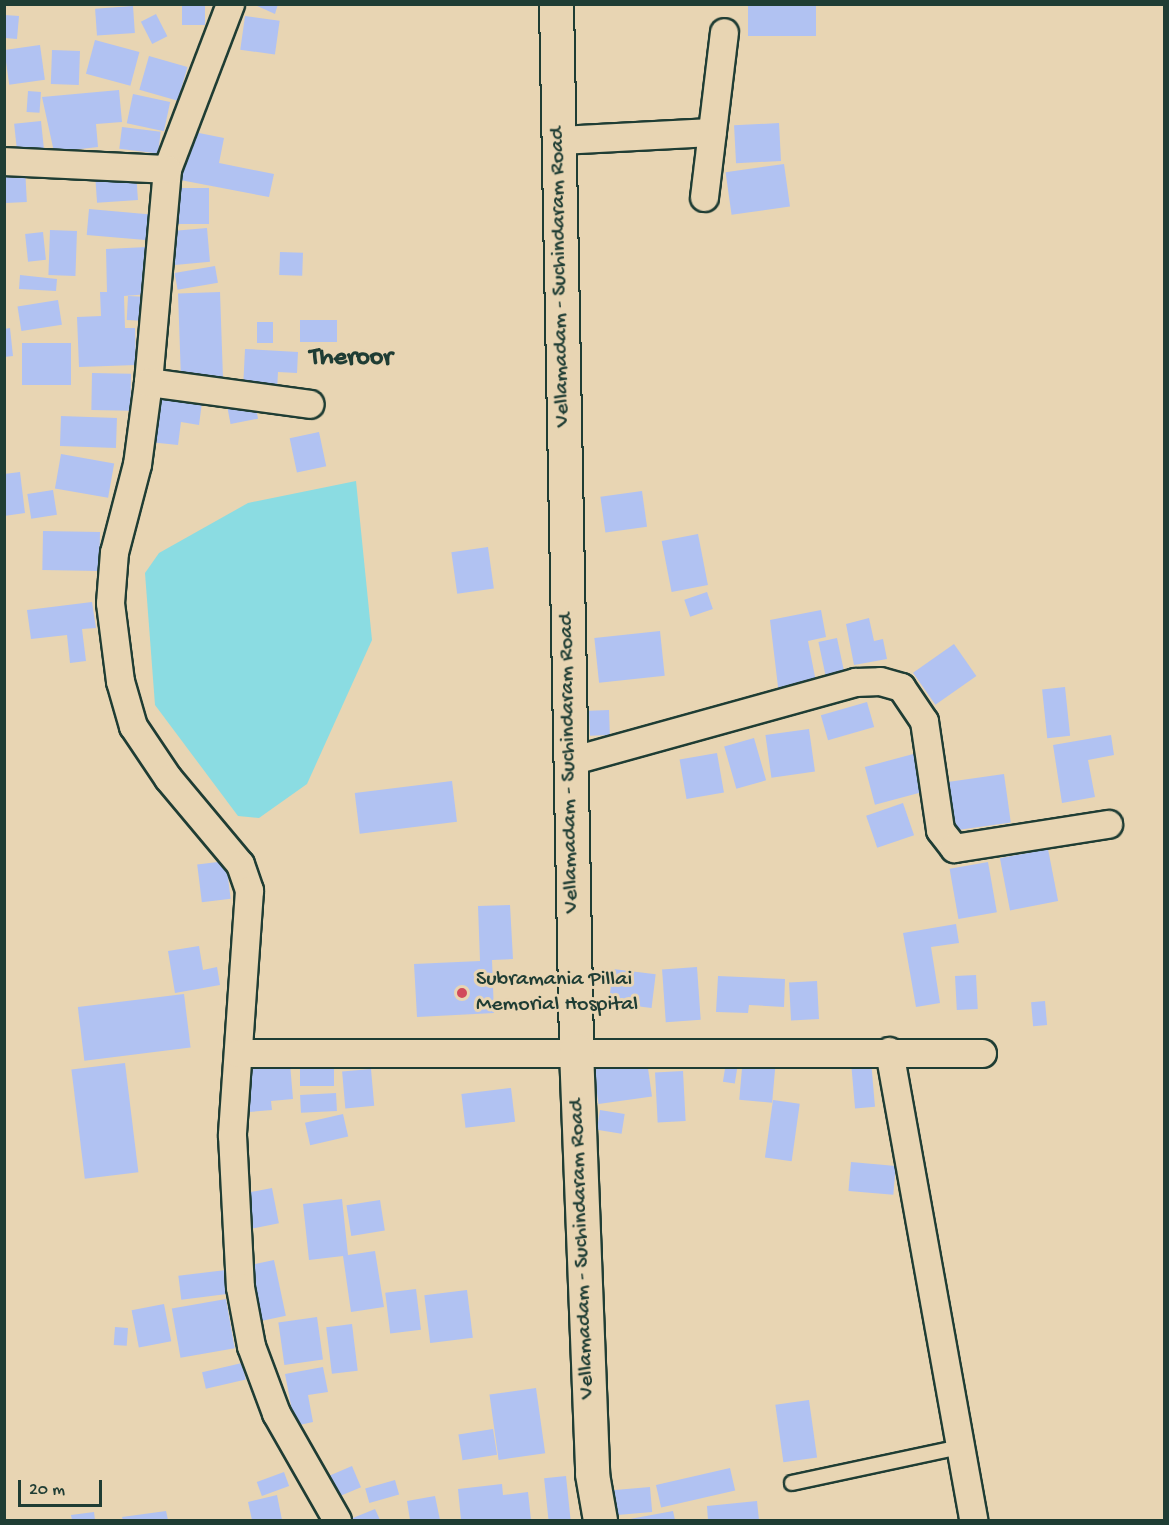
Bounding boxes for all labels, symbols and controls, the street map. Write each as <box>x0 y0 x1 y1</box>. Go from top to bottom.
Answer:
street label: Vellamadam - Suchindaram Road <box>545 127 577 427</box>
district label: Theroor <box>310 343 392 375</box>
street label: Vellamadam - Suchindaram Road <box>554 613 586 913</box>
place label: Subramania Pillai Memorial Hospital <box>476 967 638 1018</box>
marker: Subramania Pillai Memorial Hospital <box>453 984 471 1002</box>
street label: Vellamadam - Suchindaram Road <box>565 1098 601 1400</box>
scale bar <box>21 1468 105 1506</box>
text: 20 m <box>29 1480 65 1501</box>

